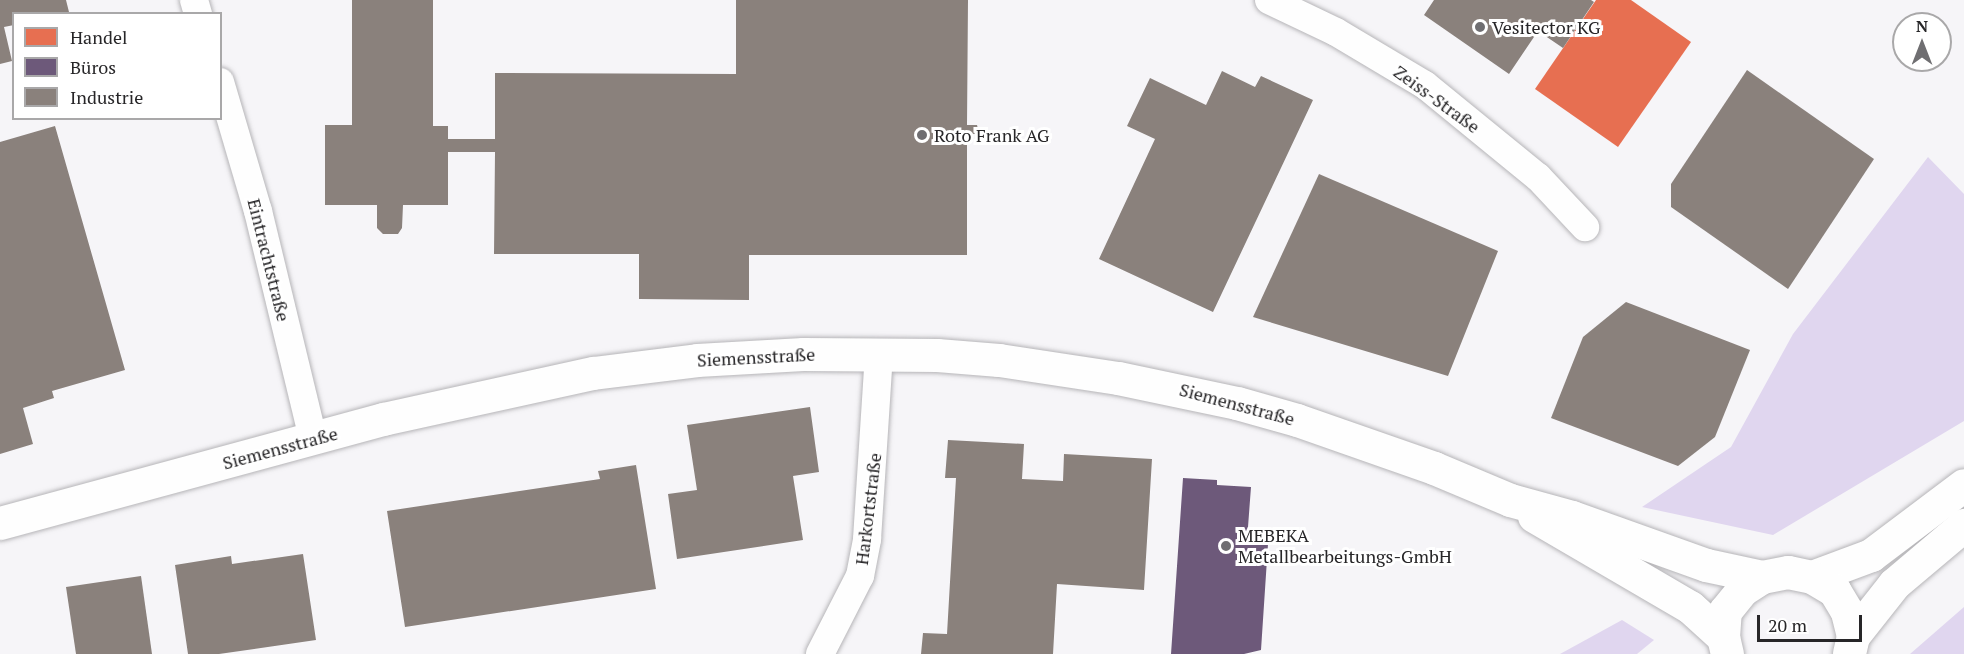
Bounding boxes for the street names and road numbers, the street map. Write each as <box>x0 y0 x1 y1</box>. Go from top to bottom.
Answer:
street label: Zeiss-Straße <box>1390 61 1484 137</box>
street label: Eintrachtstraße <box>243 196 295 324</box>
street label: Siemensstraße <box>696 343 816 371</box>
street label: Siemensstraße <box>1177 378 1297 430</box>
street label: Siemensstraße <box>220 422 340 474</box>
street label: Harkortstraße <box>850 452 886 566</box>

